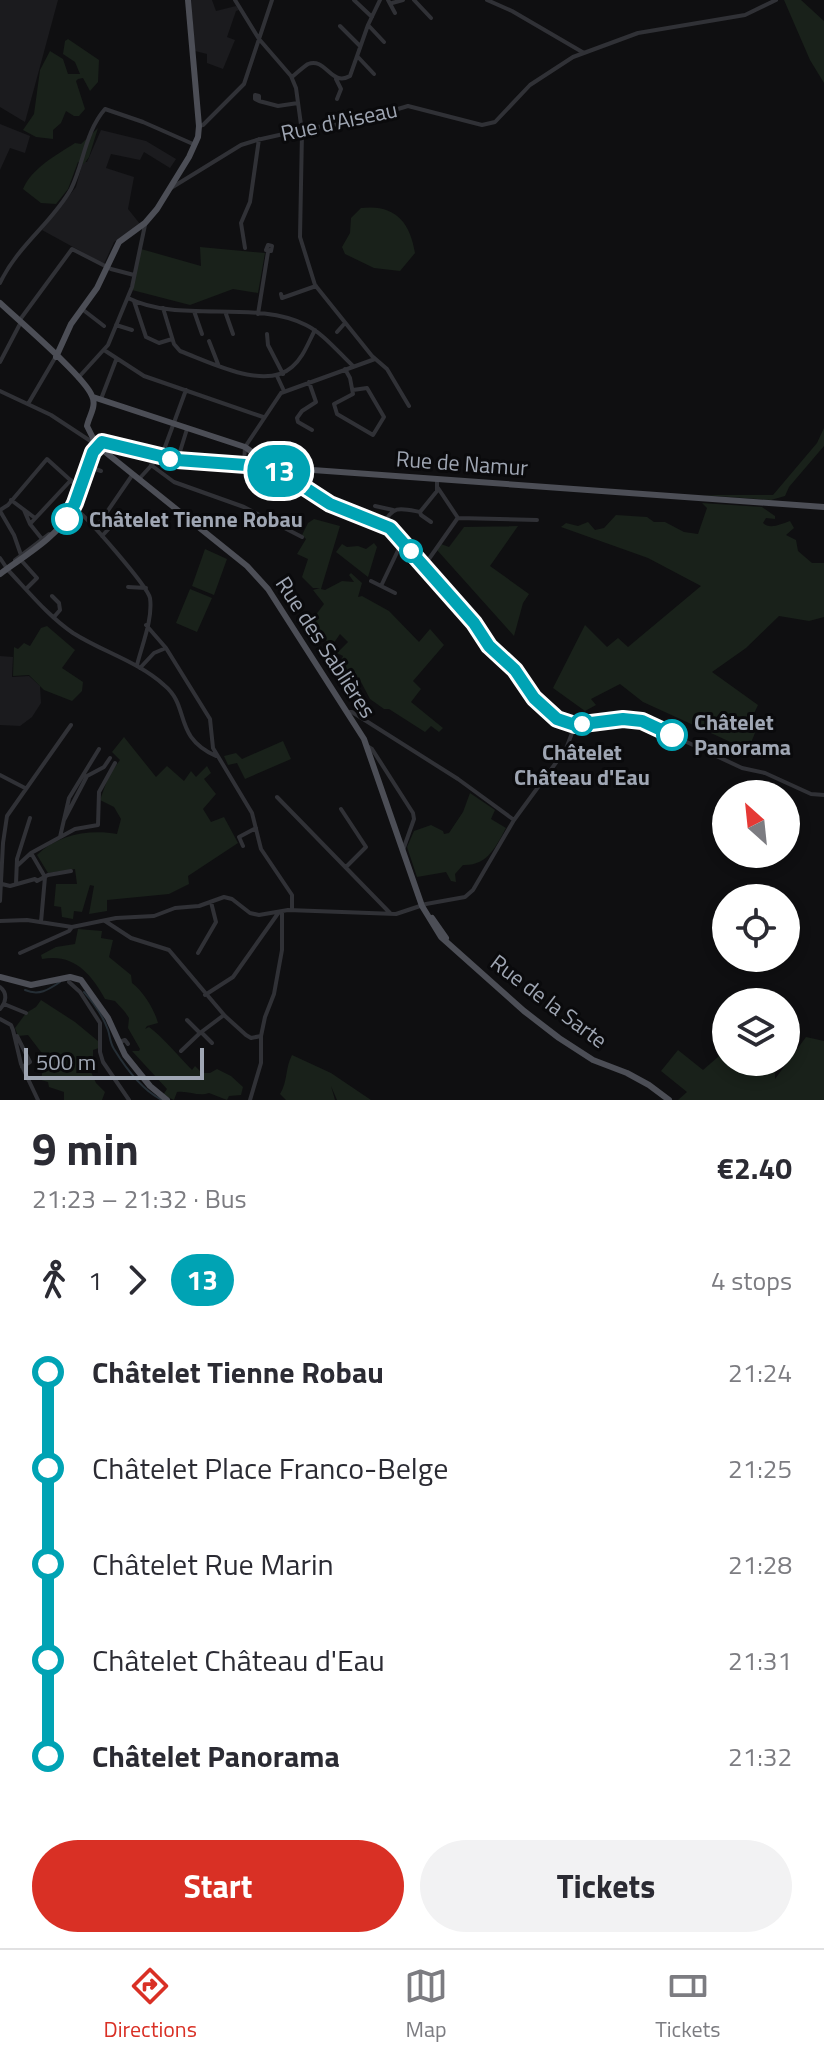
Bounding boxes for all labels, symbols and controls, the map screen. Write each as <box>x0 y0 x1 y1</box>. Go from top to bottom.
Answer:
street label: Rue d'Aiseau <box>278 92 400 150</box>
street label: Rue de Namur <box>395 441 530 485</box>
line badge: 13 <box>243 445 315 497</box>
unlabelled marker <box>159 448 181 470</box>
text: 13 <box>263 449 295 492</box>
place label: Châtelet Tienne Robau <box>89 502 303 536</box>
marker: Châtelet Tienne Robau <box>52 504 82 534</box>
unlabelled marker <box>400 540 422 562</box>
street label: Rue des Sablières <box>267 569 385 725</box>
place label: Châtelet Panorama <box>694 705 791 764</box>
marker: Châtelet Château d'Eau <box>571 713 593 735</box>
marker: Châtelet Panorama <box>657 720 687 750</box>
place label: Châtelet Château d'Eau <box>514 735 650 794</box>
north arrow <box>712 780 800 868</box>
map controls <box>712 780 800 1076</box>
button: locate <box>712 884 800 972</box>
street label: Rue de la Sarte <box>483 946 615 1056</box>
button: layers <box>712 988 800 1076</box>
scale bar <box>24 1044 204 1080</box>
text: 500 m <box>36 1045 96 1079</box>
text: 9 min <box>32 1115 139 1182</box>
text: €2.40 <box>717 1145 792 1191</box>
text: 21:23 – 21:32 · Bus <box>32 1179 247 1218</box>
icon: walk <box>32 1258 76 1302</box>
icon: forward <box>115 1258 159 1302</box>
text: 13 <box>187 1258 218 1301</box>
text: 1 <box>88 1261 103 1300</box>
text: 4 stops <box>711 1261 792 1300</box>
text: Châtelet Tienne Robau <box>92 1349 384 1395</box>
text: 21:24 <box>728 1353 792 1392</box>
text: Châtelet Place Franco-Belge <box>92 1445 448 1491</box>
text: 21:25 <box>728 1449 792 1488</box>
text: Châtelet Rue Marin <box>92 1541 334 1587</box>
text: 21:28 <box>728 1545 792 1584</box>
text: Châtelet Château d'Eau <box>92 1637 385 1683</box>
text: 21:31 <box>728 1641 792 1680</box>
text: Châtelet Panorama <box>92 1733 340 1779</box>
text: 21:32 <box>728 1737 792 1776</box>
button: Start <box>32 1840 404 1932</box>
button: Tickets <box>420 1840 792 1932</box>
tab: Directions <box>104 1964 197 2046</box>
tab: Map <box>404 1964 448 2046</box>
tab: Tickets <box>655 1964 720 2046</box>

